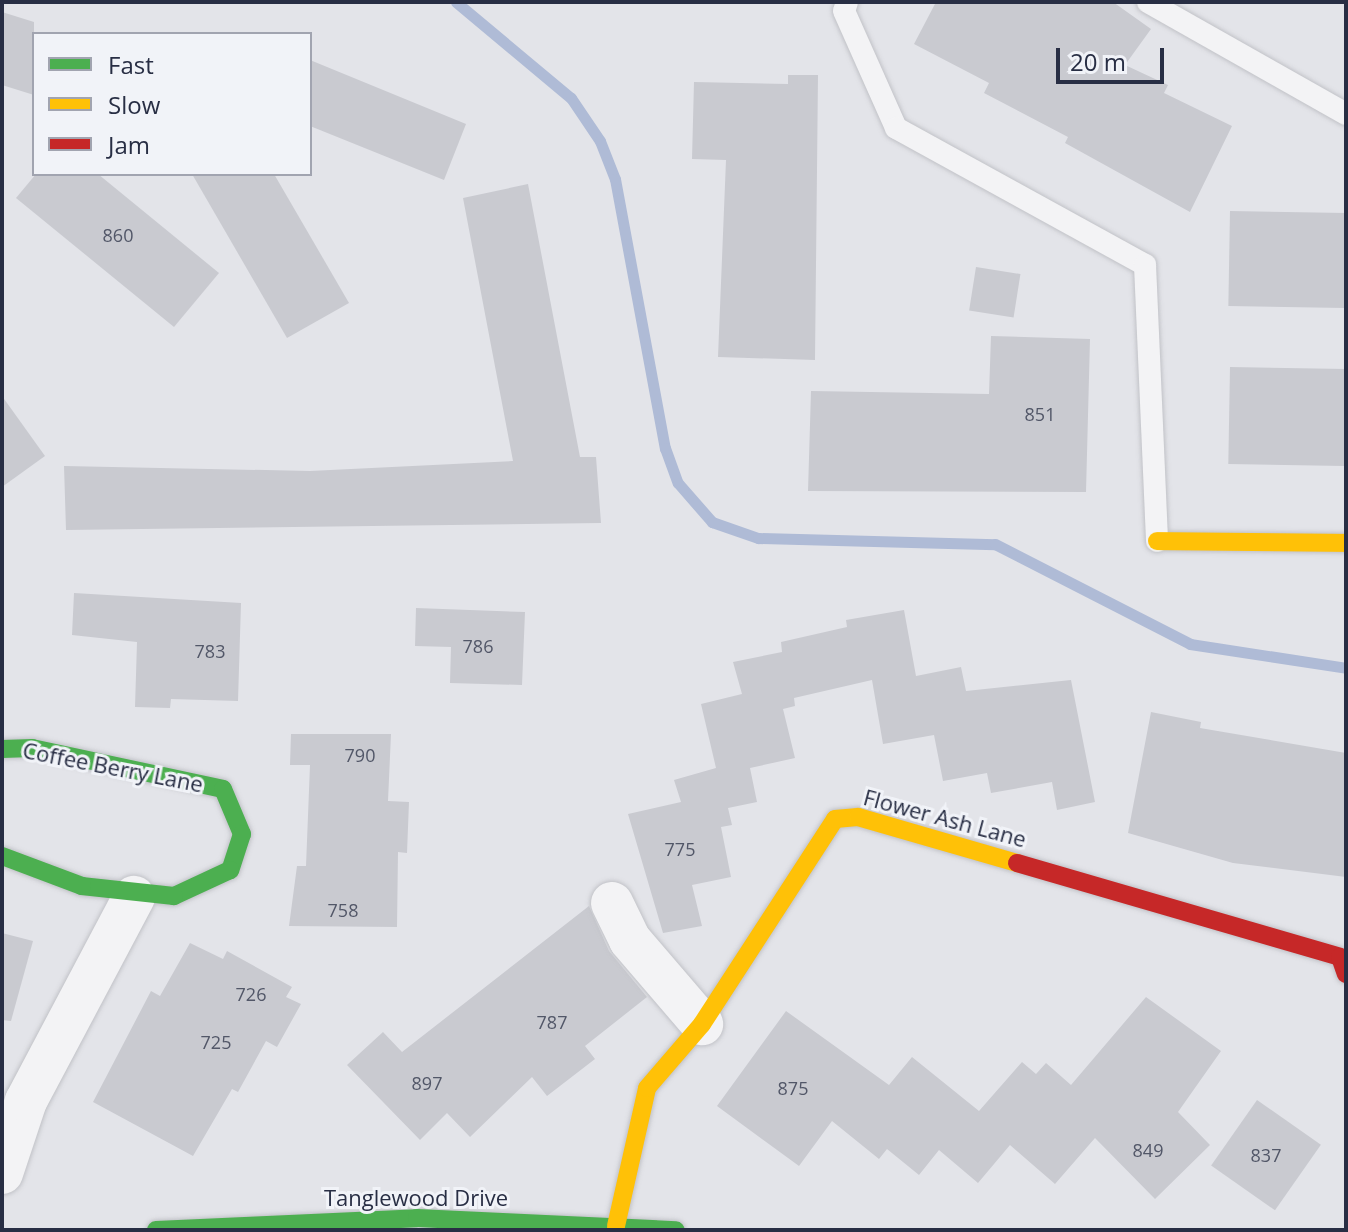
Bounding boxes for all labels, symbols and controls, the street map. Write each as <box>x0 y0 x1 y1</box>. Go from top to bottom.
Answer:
legend <box>32 32 312 176</box>
scale bar <box>1060 32 1168 82</box>
text: 20 m <box>1070 45 1126 78</box>
text: Fast <box>108 48 154 81</box>
text: Slow <box>108 88 160 121</box>
text: Jam <box>108 128 150 161</box>
house number: 860 <box>103 224 133 246</box>
house number: 851 <box>1025 403 1055 425</box>
house number: 786 <box>463 635 493 657</box>
house number: 783 <box>195 640 225 662</box>
street label: Coffee Berry Lane <box>21 737 205 797</box>
house number: 790 <box>345 744 375 766</box>
street label: Flower Ash Lane <box>861 784 1029 852</box>
house number: 775 <box>665 838 695 860</box>
house number: 758 <box>328 899 358 921</box>
house number: 726 <box>236 983 266 1005</box>
house number: 787 <box>537 1011 567 1033</box>
house number: 725 <box>201 1031 231 1053</box>
house number: 897 <box>412 1072 442 1094</box>
house number: 875 <box>778 1077 808 1099</box>
house number: 849 <box>1133 1139 1163 1161</box>
house number: 837 <box>1251 1144 1281 1166</box>
street label: Tanglewood Drive <box>324 1185 508 1211</box>

